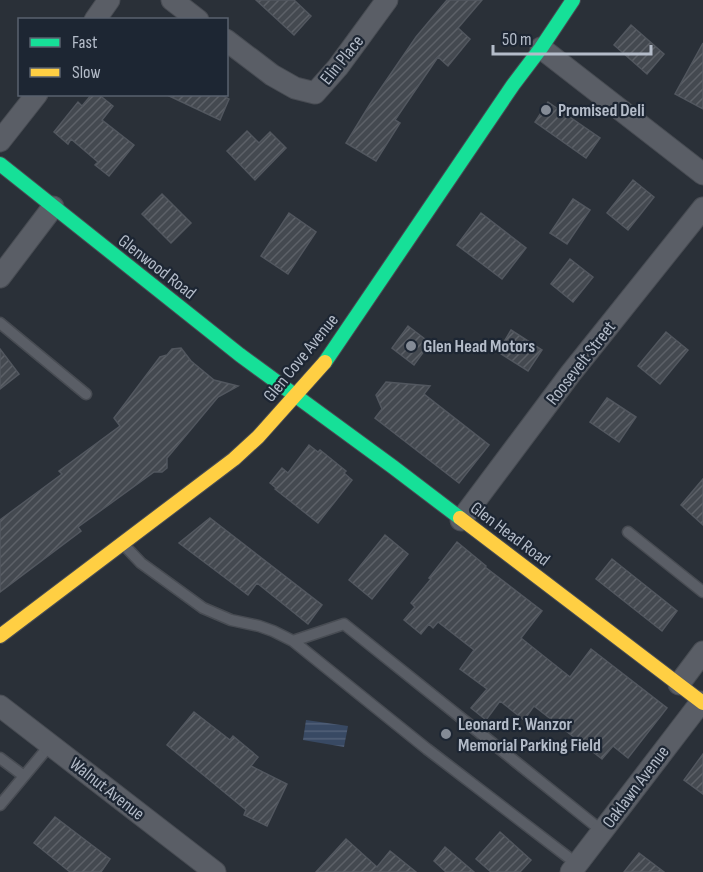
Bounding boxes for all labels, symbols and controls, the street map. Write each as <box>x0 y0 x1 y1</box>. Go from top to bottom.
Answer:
legend <box>18 18 228 96</box>
scale bar <box>493 18 650 56</box>
text: 50 m <box>502 29 532 50</box>
street label: Elin Place <box>316 31 368 89</box>
text: Fast <box>72 32 98 53</box>
text: Slow <box>72 62 101 83</box>
place label: Promised Deli <box>558 100 645 121</box>
marker: Promised Deli <box>539 103 553 117</box>
street label: Glenwood Road <box>114 230 200 304</box>
street label: Glen Cove Avenue <box>259 310 343 406</box>
street label: Roosevelt Street <box>542 317 620 409</box>
place label: Glen Head Motors <box>423 336 535 357</box>
marker: Glen Head Motors <box>404 339 418 353</box>
street label: Glen Head Road <box>466 497 554 571</box>
place label: Leonard F. Wanzor Memorial Parking Field <box>458 714 601 756</box>
marker: Leonard F. Wanzor Memorial Parking Field <box>439 727 453 741</box>
street label: Oaklawn Avenue <box>598 742 674 832</box>
street label: Walnut Avenue <box>65 753 149 825</box>

